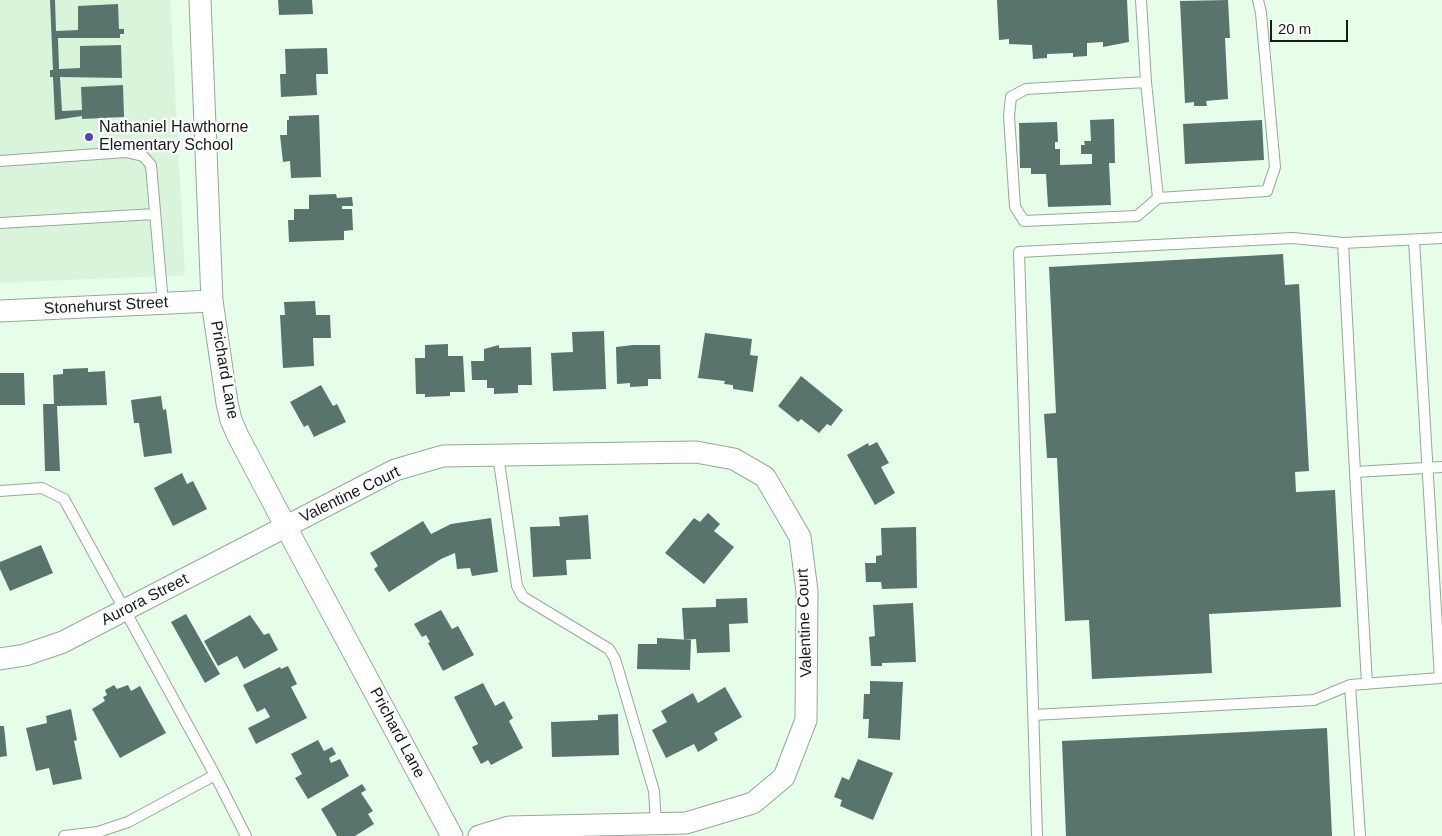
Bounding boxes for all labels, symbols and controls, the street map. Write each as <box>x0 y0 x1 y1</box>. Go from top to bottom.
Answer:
scale bar <box>1272 10 1350 42</box>
text: 20 m <box>1278 20 1311 37</box>
place label: Nathaniel Hawthorne Elementary School <box>99 118 248 156</box>
marker: Nathaniel Hawthorne Elementary School <box>83 131 95 143</box>
street label: Stonehurst Street <box>43 293 169 319</box>
street label: Prichard Lane <box>206 319 242 421</box>
street label: Valentine Court <box>297 462 403 528</box>
street label: Valentine Court <box>794 568 816 678</box>
street label: Aurora Street <box>98 570 192 630</box>
street label: Prichard Lane <box>365 685 429 781</box>

